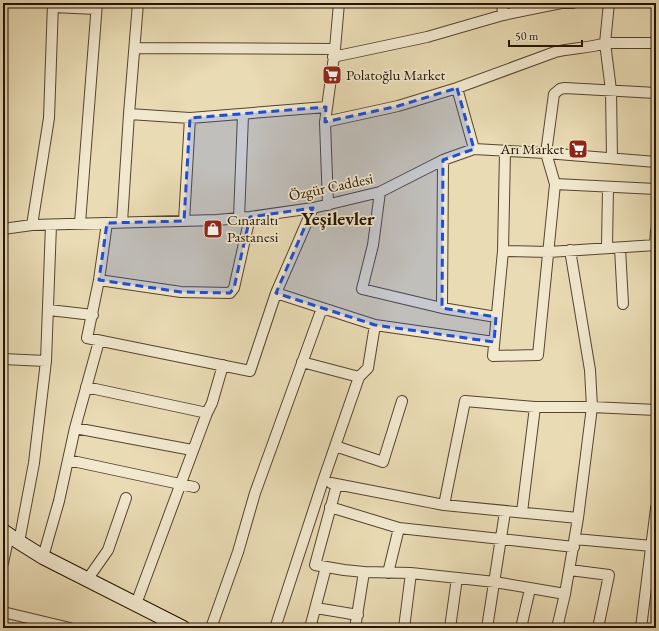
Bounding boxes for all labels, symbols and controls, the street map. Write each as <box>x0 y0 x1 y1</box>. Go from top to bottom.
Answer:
scale bar <box>509 22 582 48</box>
text: 50 m <box>515 28 539 44</box>
supermarket icon: Polatoğlu Market <box>321 64 343 86</box>
place label: Polatoğlu Market <box>346 65 446 84</box>
supermarket icon: Arı Market <box>567 138 589 160</box>
place label: Arı Market <box>499 139 564 158</box>
street label: Özgür Caddesi <box>287 168 375 205</box>
district label: Yeşilevler <box>301 206 375 231</box>
place label: Cınaraltı Pastanesi <box>227 210 279 246</box>
shop icon: Cınaraltı Pastanesi <box>202 218 224 240</box>

